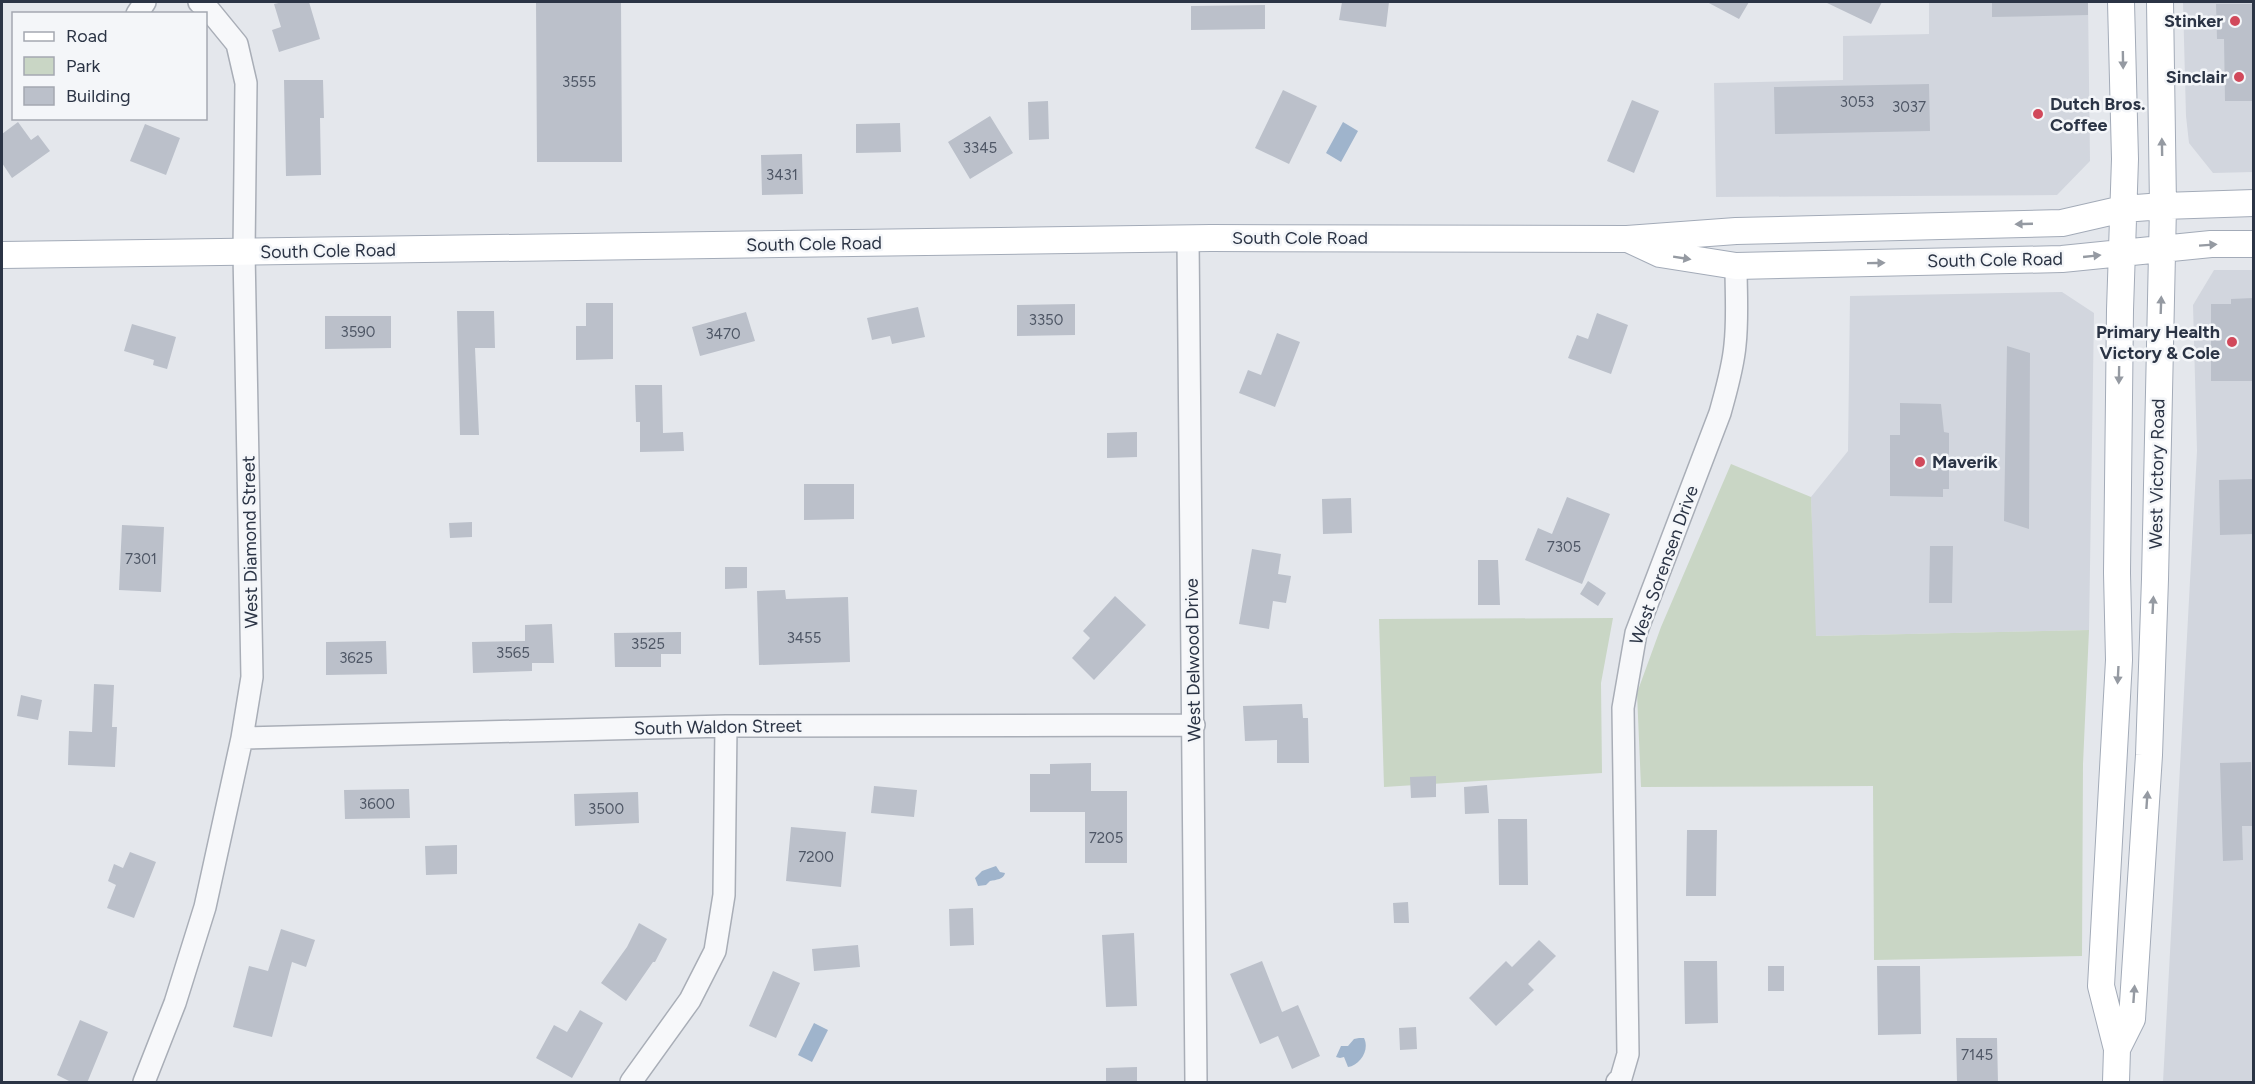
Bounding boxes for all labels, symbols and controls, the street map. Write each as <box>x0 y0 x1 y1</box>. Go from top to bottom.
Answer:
place label: Stinker <box>2164 10 2223 32</box>
legend <box>12 12 207 120</box>
marker: Stinker <box>2228 14 2242 28</box>
text: Road <box>66 25 107 47</box>
one-way arrow <box>2118 50 2127 69</box>
text: Park <box>66 55 101 77</box>
place label: Sinclair <box>2166 66 2227 88</box>
marker: Sinclair <box>2232 70 2246 84</box>
house number: 3555 <box>562 73 596 91</box>
text: Building <box>66 85 131 107</box>
house number: 3053 <box>1840 93 1874 111</box>
place label: Dutch Bros. Coffee <box>2050 93 2145 136</box>
house number: 3037 <box>1892 98 1926 116</box>
marker: Dutch Bros. Coffee <box>2031 107 2045 121</box>
one-way arrow <box>2157 138 2167 157</box>
house number: 3345 <box>963 139 997 157</box>
house number: 3431 <box>766 166 798 184</box>
one-way arrow <box>2015 219 2034 228</box>
street label: South Cole Road <box>1232 227 1368 249</box>
street label: South Cole Road <box>746 232 882 256</box>
street label: South Cole Road <box>260 239 396 263</box>
one-way arrow <box>2198 240 2217 249</box>
street label: South Cole Road <box>1927 248 2063 272</box>
one-way arrow <box>2083 251 2102 261</box>
one-way arrow <box>1673 253 1692 262</box>
one-way arrow <box>1867 258 1886 268</box>
one-way arrow <box>2156 295 2165 314</box>
house number: 3350 <box>1029 311 1063 329</box>
place label: Primary Health Victory & Cole <box>2096 321 2220 364</box>
house number: 3590 <box>341 323 375 341</box>
house number: 3470 <box>705 325 741 343</box>
marker: Primary Health Victory & Cole <box>2225 335 2239 349</box>
one-way arrow <box>2114 365 2124 384</box>
street label: West Victory Road <box>2145 398 2169 550</box>
place label: Maverik <box>1932 451 1998 473</box>
street label: West Diamond Street <box>237 455 263 629</box>
marker: Maverik <box>1913 455 1927 469</box>
street label: West Sorensen Drive <box>1625 482 1703 648</box>
house number: 7305 <box>1547 538 1581 556</box>
house number: 7301 <box>125 550 157 568</box>
street label: West Delwood Drive <box>1181 578 1205 742</box>
one-way arrow <box>2149 595 2158 614</box>
house number: 3455 <box>787 629 821 647</box>
house number: 3525 <box>631 635 665 653</box>
house number: 3565 <box>496 644 530 662</box>
house number: 3625 <box>339 649 373 667</box>
one-way arrow <box>2114 665 2123 684</box>
street label: South Waldon Street <box>634 715 803 739</box>
one-way arrow <box>2142 790 2151 809</box>
house number: 3600 <box>359 795 395 813</box>
house number: 3500 <box>588 800 624 818</box>
house number: 7205 <box>1089 829 1123 847</box>
house number: 7200 <box>798 848 834 866</box>
one-way arrow <box>2129 985 2138 1004</box>
house number: 7145 <box>1961 1046 1993 1064</box>

